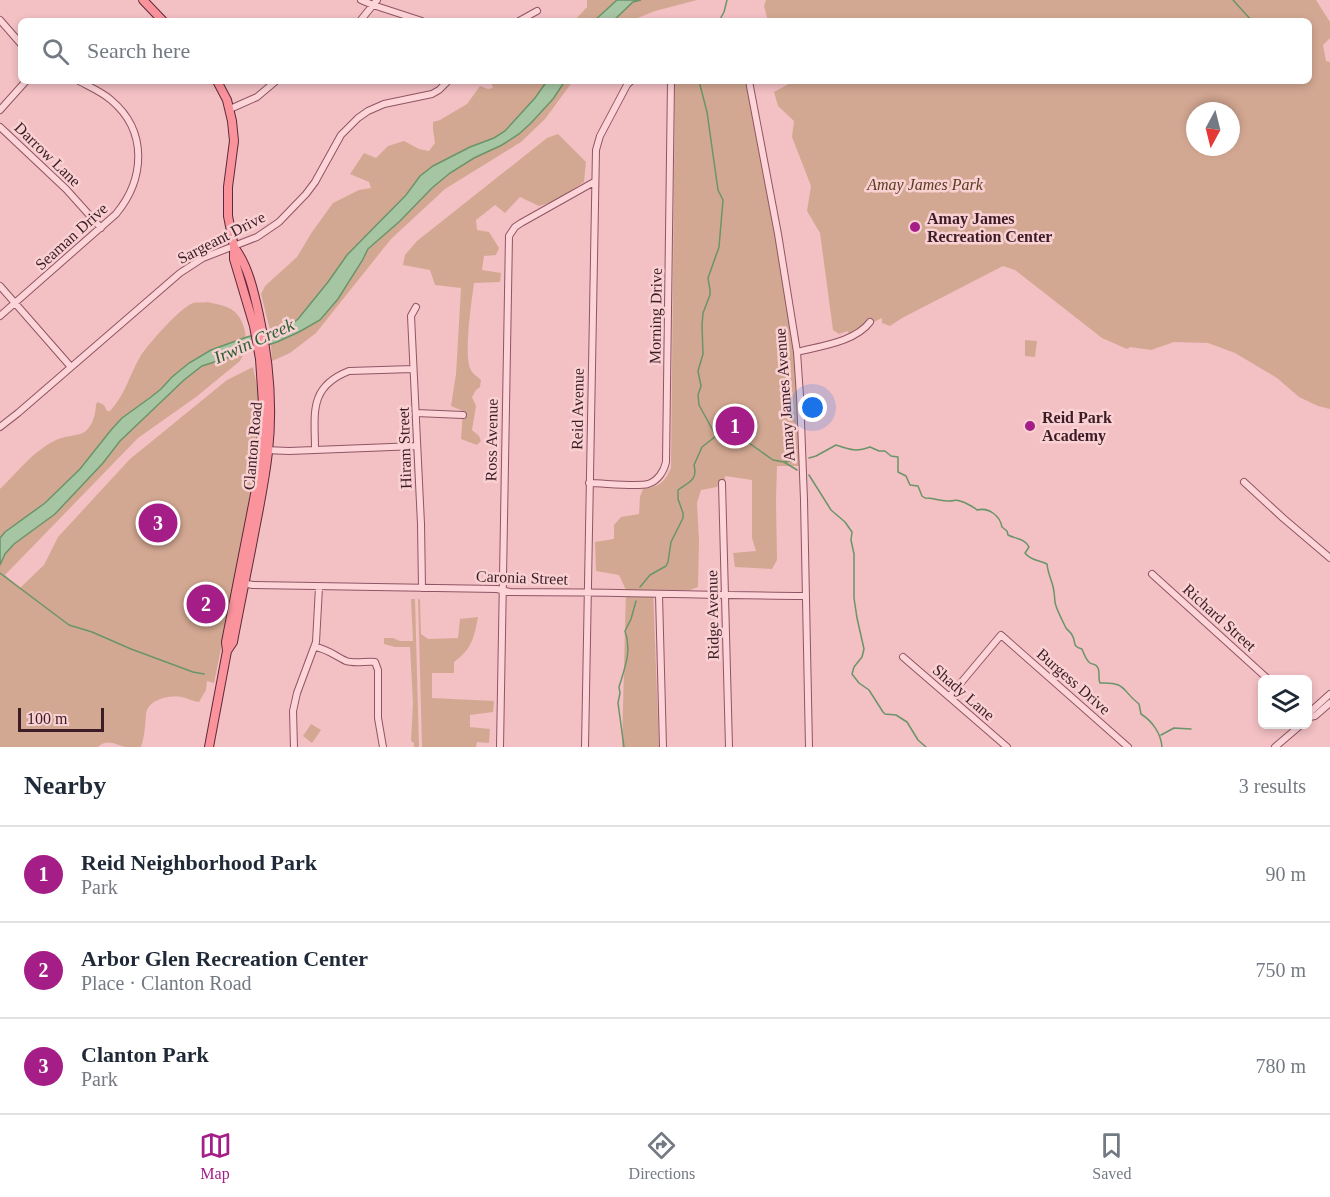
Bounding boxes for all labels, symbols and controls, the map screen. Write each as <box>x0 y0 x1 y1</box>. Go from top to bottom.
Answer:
search box <box>18 18 1312 84</box>
icon: search <box>39 35 72 68</box>
text: Search here <box>87 38 190 63</box>
north arrow <box>1186 102 1240 156</box>
street label: Darrow Lane <box>11 119 84 190</box>
park label: Amay James Park <box>866 176 984 194</box>
street label: Seaman Drive <box>32 200 111 273</box>
street label: Sargeant Drive <box>175 208 268 268</box>
place label: Amay James Recreation Center <box>927 210 1052 245</box>
marker: Amay James Recreation Center <box>908 220 922 234</box>
street label: Morning Drive <box>646 268 666 364</box>
water label: Irwin Creek <box>210 314 298 368</box>
street label: Amay James Avenue <box>771 328 799 462</box>
street label: Reid Avenue <box>568 368 587 450</box>
your location <box>798 393 827 422</box>
street label: Ross Avenue <box>482 398 501 482</box>
street label: Clanton Road <box>240 401 265 491</box>
pin: 1 <box>716 404 754 448</box>
street label: Hiram Street <box>395 406 414 489</box>
place label: Reid Park Academy <box>1042 409 1112 445</box>
marker: Reid Park Academy <box>1023 419 1037 433</box>
pin: 3 <box>138 500 178 546</box>
street label: Caronia Street <box>476 567 569 588</box>
street label: Ridge Avenue <box>703 570 723 660</box>
street label: Richard Street <box>1180 580 1260 655</box>
pin: 2 <box>186 582 226 626</box>
street label: Burgess Drive <box>1033 645 1114 719</box>
street label: Shady Lane <box>929 661 998 724</box>
map controls <box>1258 675 1312 729</box>
button: layers <box>1258 675 1312 729</box>
scale bar <box>18 705 104 732</box>
text: 100 m <box>27 710 67 727</box>
text: Nearby <box>24 771 106 800</box>
text: 3 results <box>1239 775 1306 797</box>
text: Reid Neighborhood Park <box>81 850 317 875</box>
text: 1 <box>39 863 49 885</box>
text: 90 m <box>1265 863 1306 885</box>
text: Park <box>81 876 118 898</box>
text: Arbor Glen Recreation Center <box>81 946 368 971</box>
text: 2 <box>39 959 49 981</box>
text: 750 m <box>1255 959 1306 981</box>
text: Place · Clanton Road <box>81 972 252 994</box>
text: Clanton Park <box>81 1042 209 1067</box>
text: 3 <box>39 1055 49 1077</box>
text: 780 m <box>1255 1055 1306 1077</box>
text: Park <box>81 1068 118 1090</box>
tab: Map <box>199 1129 232 1183</box>
tab: Directions <box>629 1129 695 1183</box>
tab: Saved <box>1092 1129 1131 1183</box>

